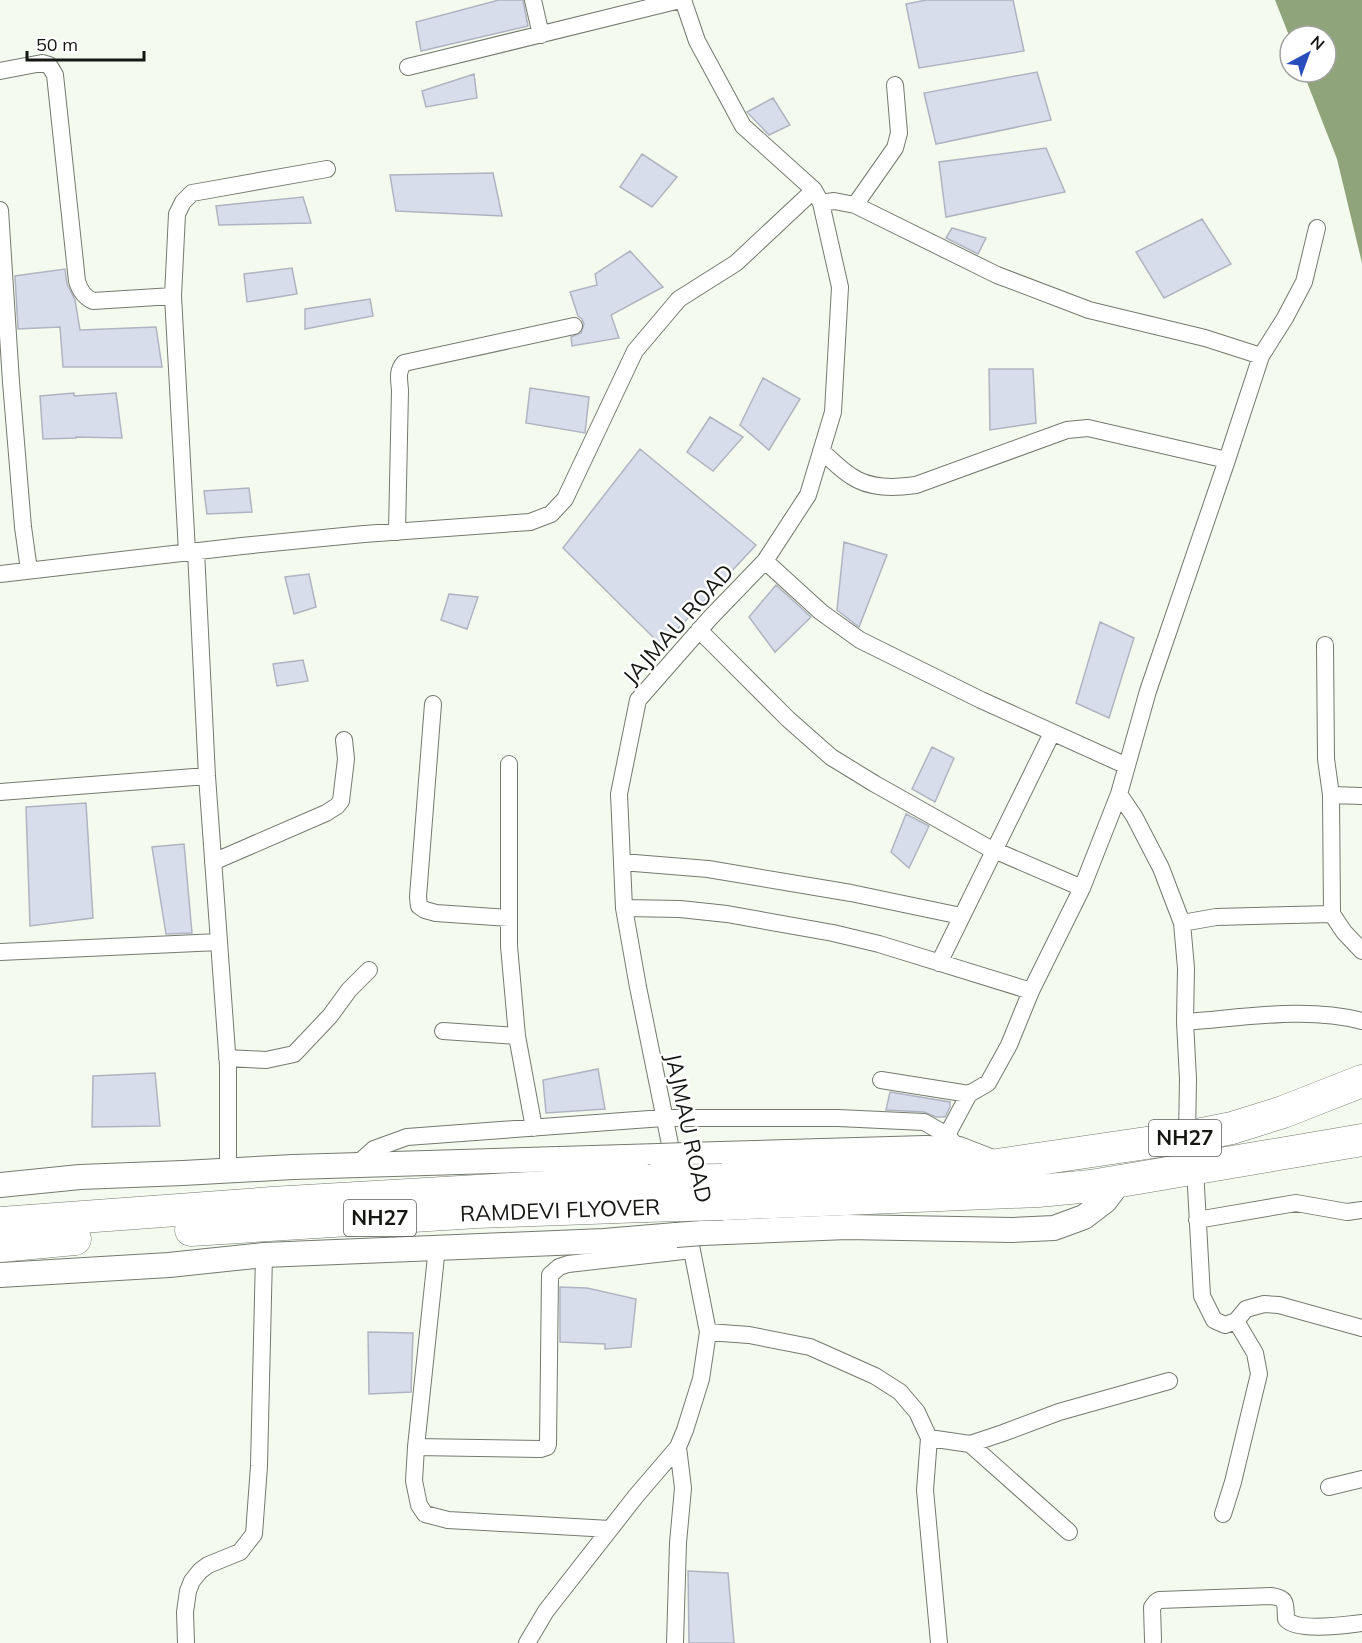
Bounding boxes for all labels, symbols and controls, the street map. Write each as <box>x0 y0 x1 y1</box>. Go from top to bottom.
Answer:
scale bar <box>27 24 144 62</box>
north arrow <box>1278 24 1338 84</box>
text: N <box>1307 31 1329 54</box>
text: 50 m <box>36 33 78 56</box>
street label: JAJMAU ROAD <box>617 558 739 690</box>
street label: JAJMAU ROAD <box>659 1051 719 1205</box>
road number: NH27 <box>1149 1120 1221 1156</box>
street label: RAMDEVI FLYOVER <box>459 1193 661 1227</box>
road number: NH27 <box>344 1200 416 1236</box>

